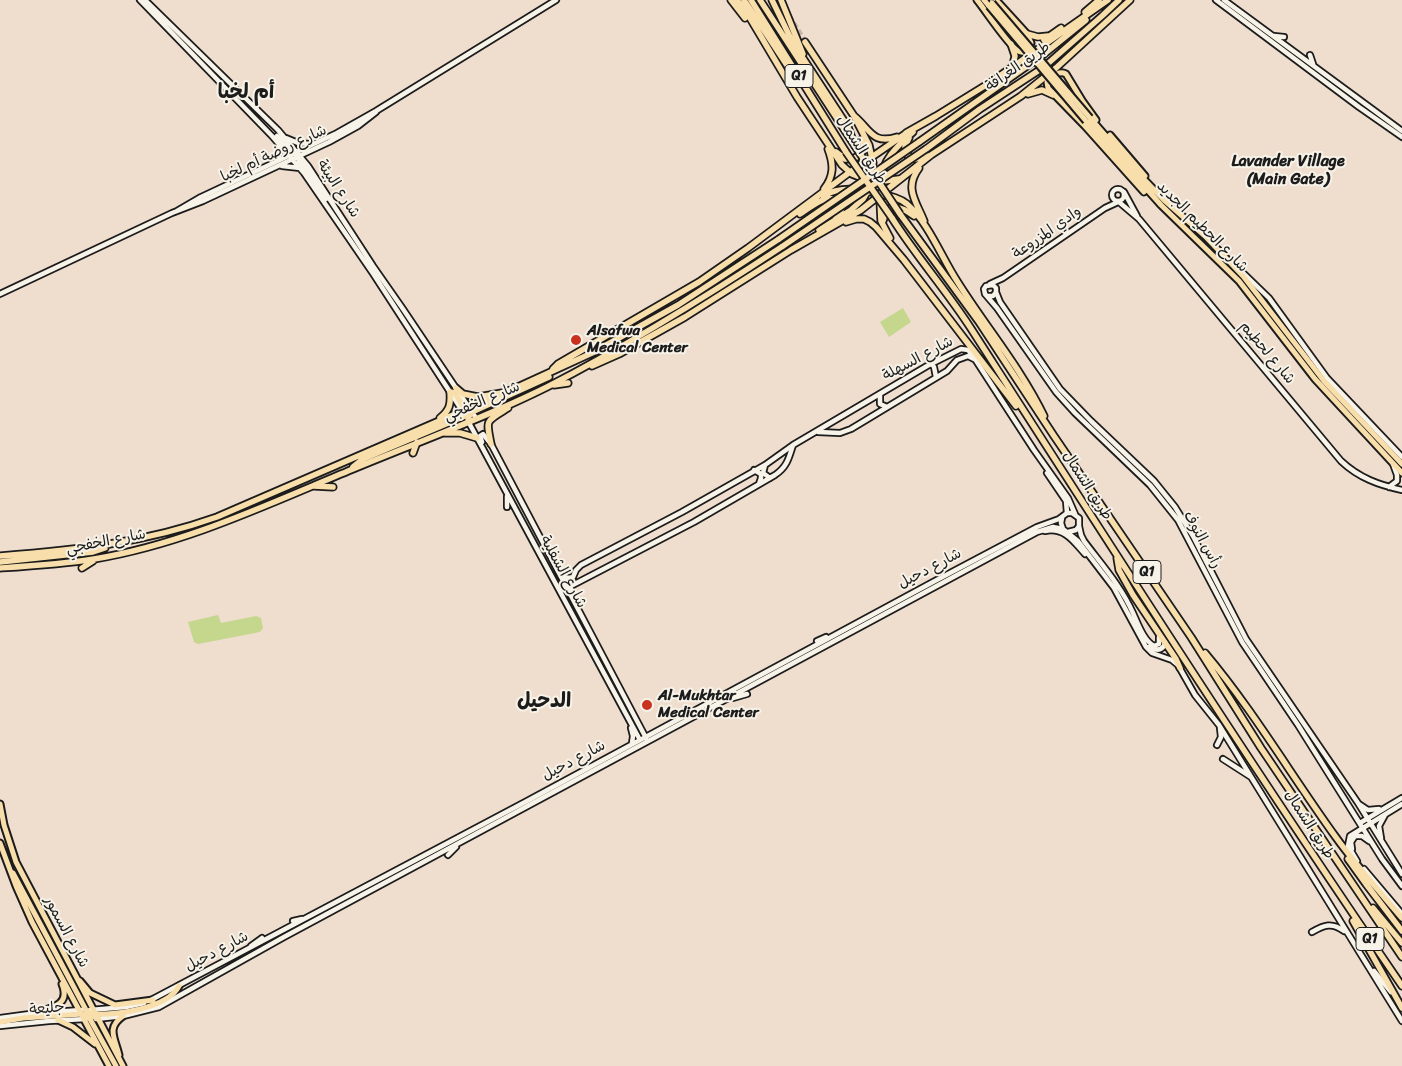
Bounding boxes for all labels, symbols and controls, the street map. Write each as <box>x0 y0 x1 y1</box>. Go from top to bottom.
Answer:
street label: طريق الغرافة <box>982 38 1054 96</box>
road number: Q1 <box>785 64 813 88</box>
district label: أم لخبا <box>218 81 274 105</box>
street label: طريق الشمال <box>832 112 890 188</box>
street label: شارع روضة أم لخبا <box>218 122 330 186</box>
district label: Lavander Village (Main Gate) <box>1231 152 1345 190</box>
street label: شارع البيئة <box>313 157 363 221</box>
street label: شارع الحطيم الجديد <box>1153 178 1251 276</box>
street label: وادي المزروعة <box>1009 203 1085 263</box>
street label: شارع لحطيم <box>1236 318 1298 388</box>
place label: Alsafwa Medical Center <box>587 322 688 357</box>
marker: Alsafwa Medical Center <box>569 333 583 347</box>
street label: شارع السهلة <box>879 333 957 385</box>
street label: شارع الخفجي <box>441 378 523 426</box>
street label: طريق الشمال <box>1058 448 1116 524</box>
street label: رأس النوف <box>1179 508 1225 572</box>
street label: شارع الخفجي <box>65 525 147 559</box>
street label: شارع الشفلية <box>536 532 590 612</box>
street label: شارع دحيل <box>895 545 965 593</box>
road number: Q1 <box>1133 560 1161 584</box>
place label: Al-Mukhtar Medical Center <box>658 687 759 722</box>
district label: الدحيل <box>517 690 571 714</box>
marker: Al-Mukhtar Medical Center <box>640 698 654 712</box>
street label: شارع دحيل <box>539 737 609 785</box>
street label: طريق الشمال <box>1280 787 1338 863</box>
street label: شارع السمور <box>40 893 92 971</box>
street label: شارع دحيل <box>182 928 252 976</box>
road number: Q1 <box>1356 928 1384 951</box>
street label: جليعة <box>29 998 65 1020</box>

